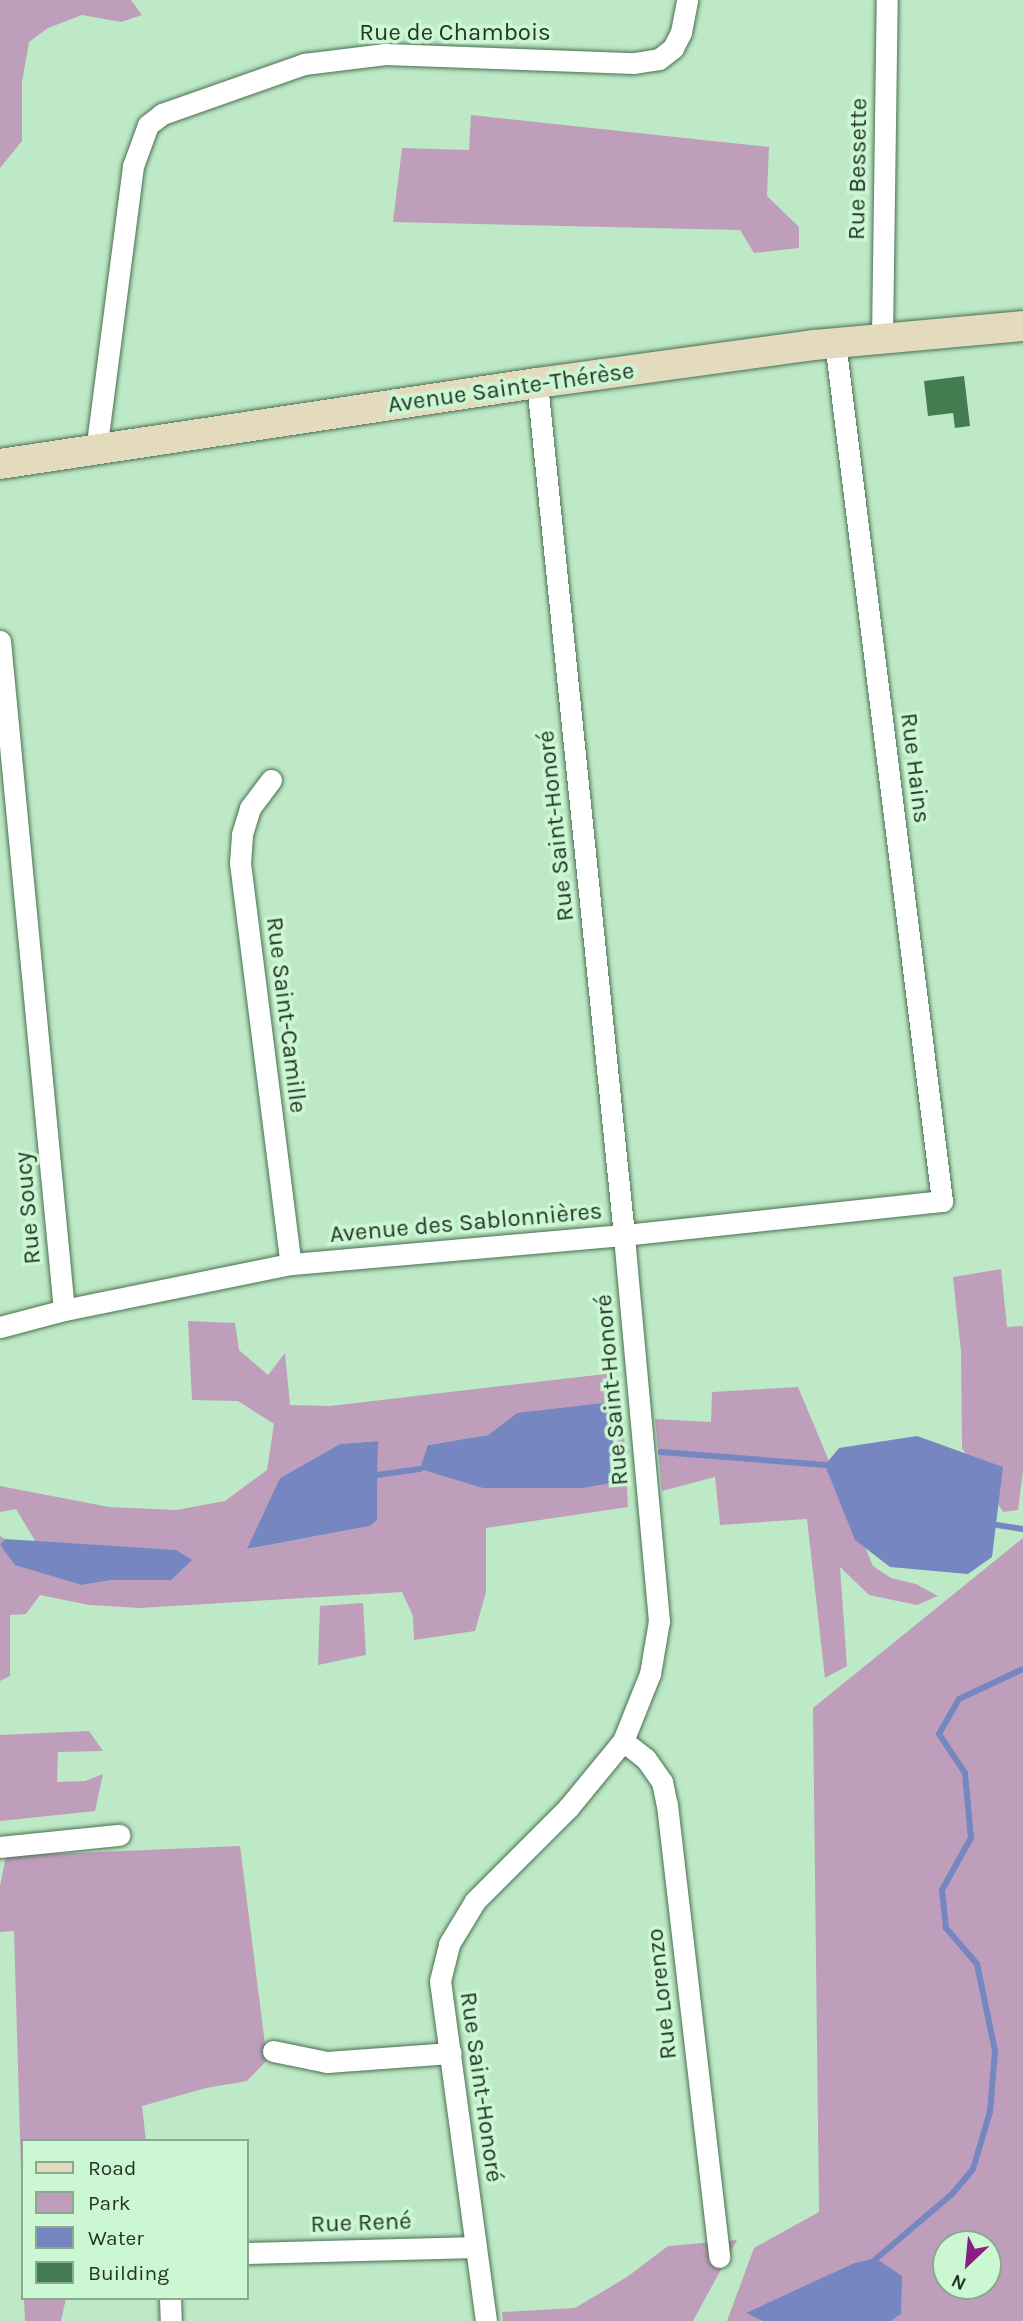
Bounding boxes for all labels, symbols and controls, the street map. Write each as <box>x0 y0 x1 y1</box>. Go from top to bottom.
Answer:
street label: Rue de Chambois <box>359 19 551 47</box>
street label: Rue Bessette <box>842 98 874 240</box>
street label: Avenue Sainte-Thérèse <box>386 356 636 420</box>
street label: Rue Hains <box>894 711 936 825</box>
street label: Rue Saint-Honoré <box>532 729 580 923</box>
street label: Rue Saint-Camille <box>260 915 312 1115</box>
street label: Rue Soucy <box>9 1150 47 1266</box>
street label: Avenue des Sablonnières <box>329 1197 603 1249</box>
street label: Rue Saint-Honoré <box>589 1293 635 1487</box>
street label: Rue Lorenzo <box>641 1927 683 2061</box>
street label: Rue Saint-Honoré <box>453 1990 509 2184</box>
legend <box>21 2139 248 2300</box>
text: Road <box>88 2156 136 2180</box>
text: Park <box>88 2191 131 2215</box>
street label: Rue René <box>310 2207 412 2239</box>
text: Water <box>88 2226 144 2250</box>
north arrow <box>932 2230 1002 2300</box>
text: Building <box>88 2261 169 2285</box>
text: N <box>948 2269 970 2295</box>

